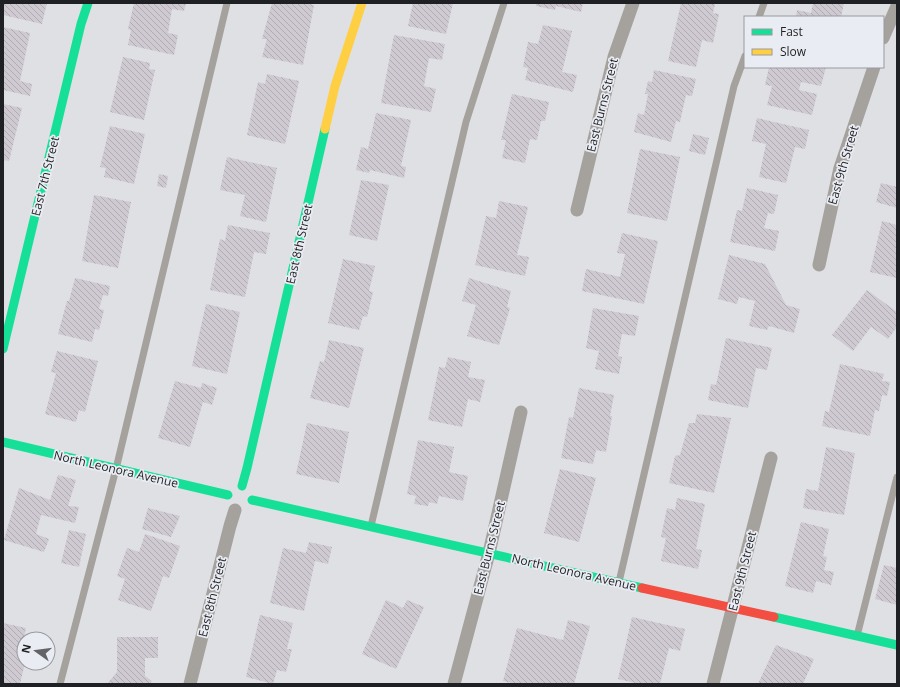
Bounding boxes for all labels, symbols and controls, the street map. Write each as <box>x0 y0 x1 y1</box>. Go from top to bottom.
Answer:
legend <box>744 16 884 68</box>
text: Fast <box>780 23 803 40</box>
text: Slow <box>780 43 807 60</box>
street label: East Burns Street <box>582 56 622 154</box>
street label: East 9th Street <box>824 123 862 207</box>
street label: East 7th Street <box>27 134 63 218</box>
street label: East 8th Street <box>282 202 316 286</box>
street label: North Leonora Avenue <box>52 446 180 492</box>
street label: East Burns Street <box>469 499 509 597</box>
street label: East 9th Street <box>724 529 760 613</box>
street label: North Leonora Avenue <box>510 549 638 595</box>
street label: East 8th Street <box>194 555 230 639</box>
north arrow <box>16 631 56 671</box>
text: N <box>17 642 34 655</box>

